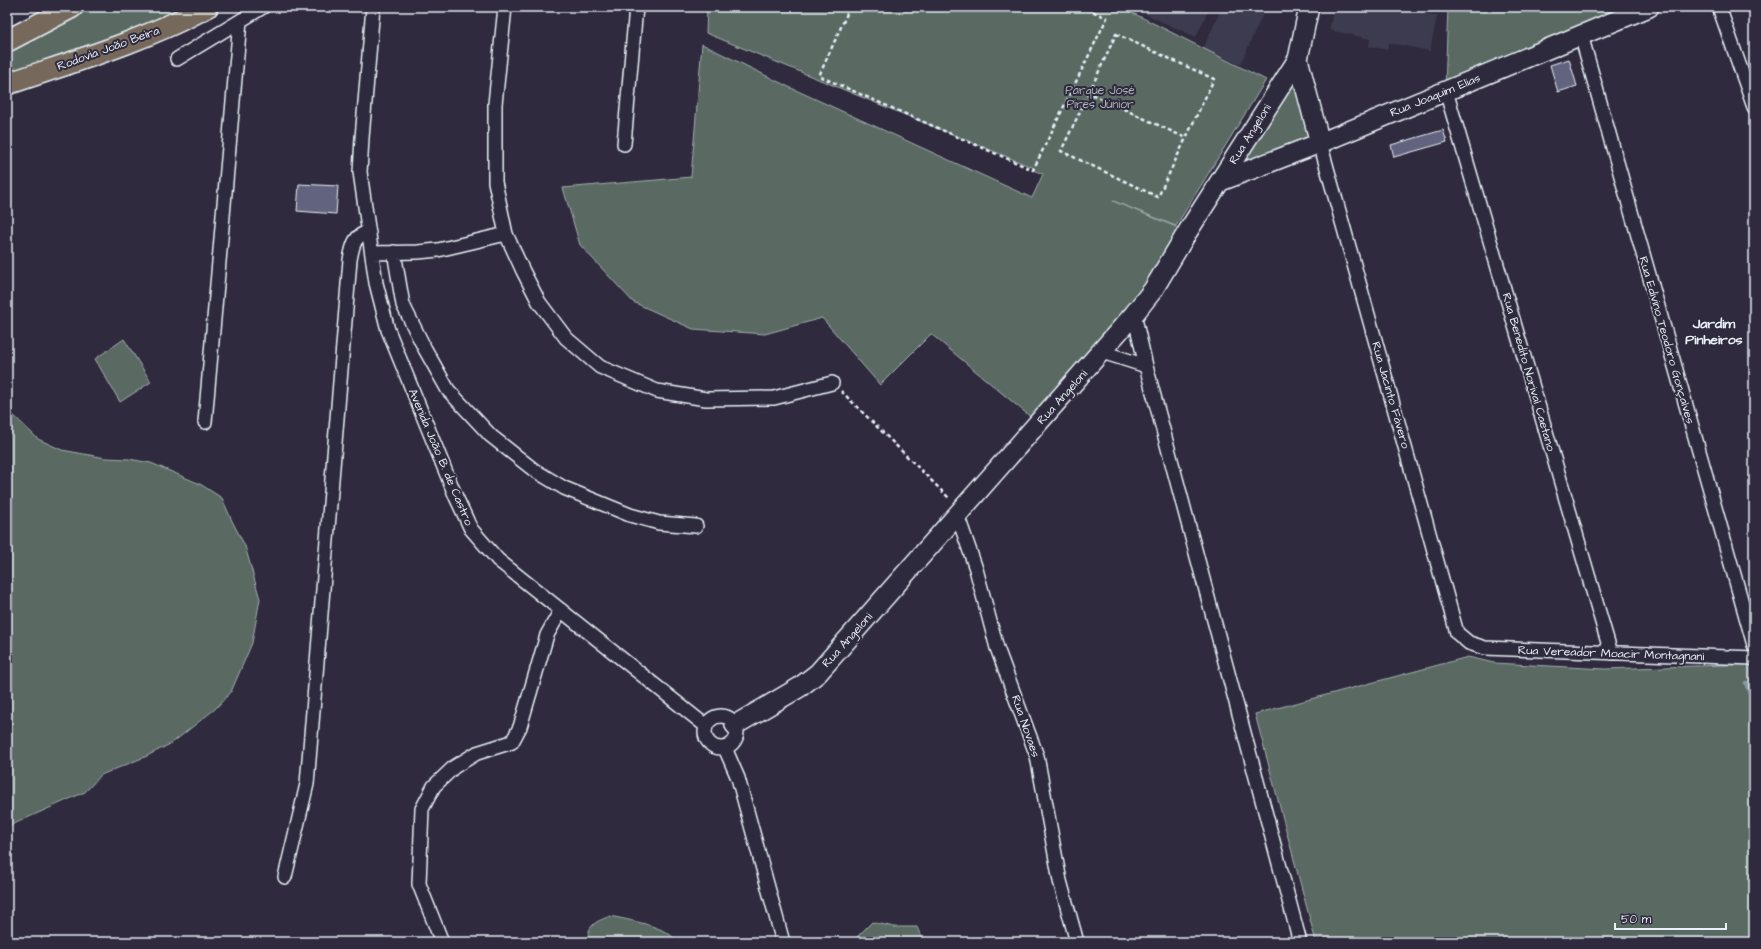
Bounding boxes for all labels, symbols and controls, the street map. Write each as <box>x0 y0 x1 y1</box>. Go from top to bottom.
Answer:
street label: Rodovia João Beira <box>55 22 162 75</box>
street label: Rua Joaquim Elias <box>1388 70 1483 121</box>
park label: Parque José Pires Júnior <box>1065 82 1135 113</box>
street label: Rua Angeloni <box>1225 101 1277 168</box>
street label: Rua Edivino Teodoro Gonçalves <box>1634 254 1699 426</box>
street label: Rua Benedito Norival Caetano <box>1498 291 1559 454</box>
district label: Jardim Pinheiros <box>1685 314 1743 350</box>
street label: Rua Jacinto Fávero <box>1367 340 1414 451</box>
street label: Rua Angeloni <box>1033 366 1092 429</box>
street label: Avenida João B. de Castro <box>404 386 477 529</box>
street label: Rua Angeloni <box>818 609 877 672</box>
street label: Rua Vereador Moacir Montagnani <box>1517 642 1705 666</box>
street label: Rua Novaes <box>1007 693 1044 760</box>
scale bar <box>1615 905 1726 931</box>
text: 50 m <box>1621 911 1652 928</box>

